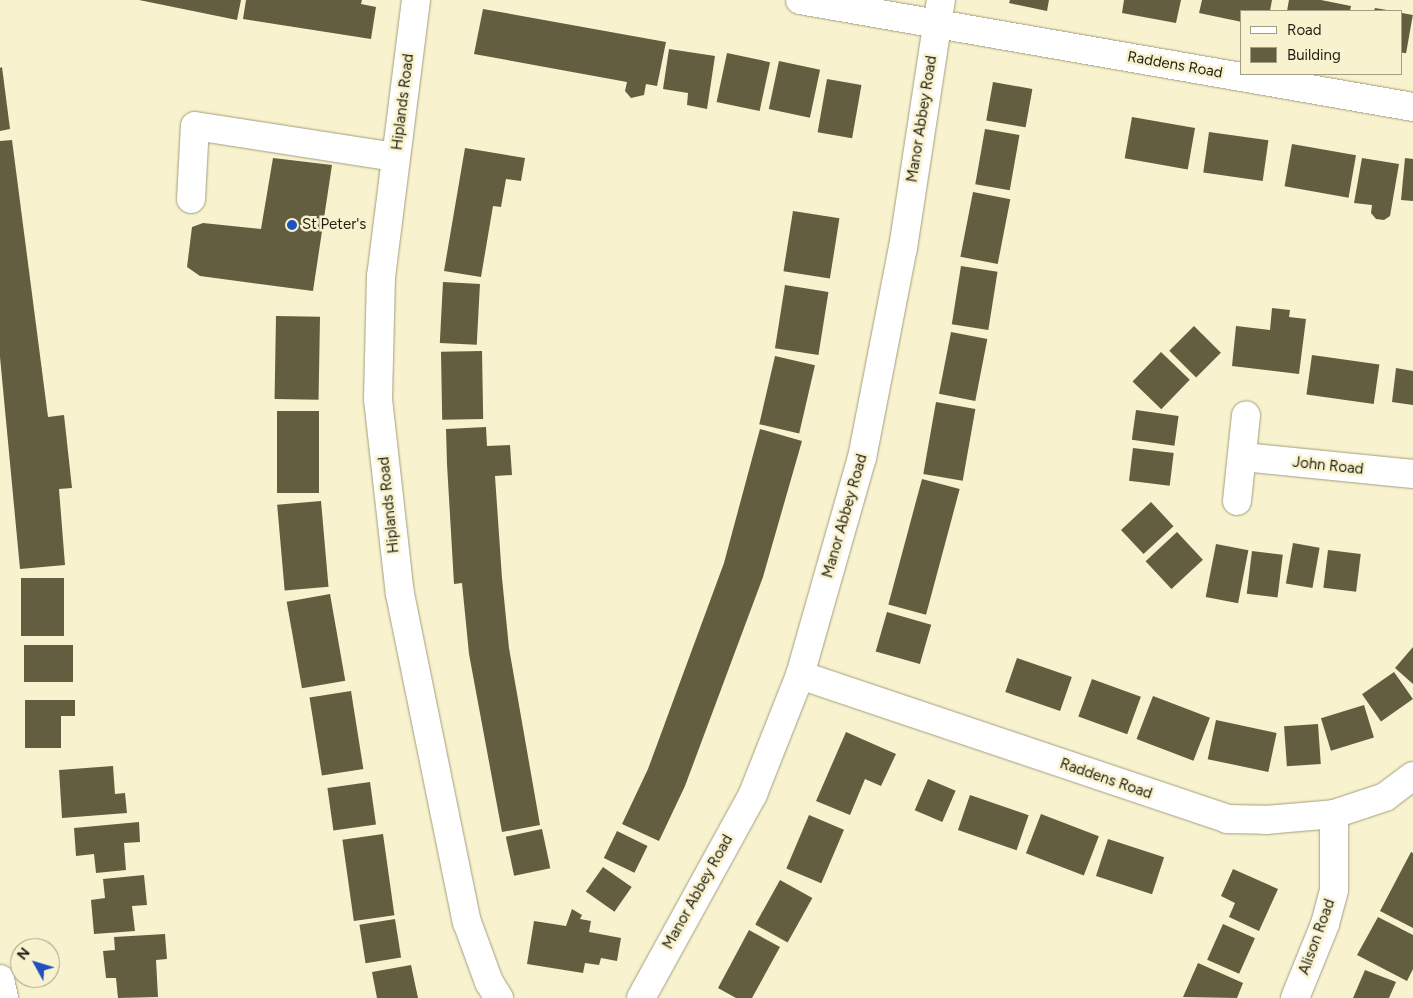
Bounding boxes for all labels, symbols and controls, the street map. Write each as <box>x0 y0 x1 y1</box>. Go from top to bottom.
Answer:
legend <box>1240 10 1403 75</box>
text: Road <box>1287 21 1322 39</box>
text: Building <box>1287 46 1341 64</box>
street label: Raddens Road <box>1126 48 1224 82</box>
street label: Hiplands Road <box>388 53 418 151</box>
street label: Manor Abbey Road <box>903 54 941 184</box>
place label: St Peter's <box>302 216 366 234</box>
marker: St Peter's <box>286 219 298 231</box>
street label: Manor Abbey Road <box>819 452 871 580</box>
street label: John Road <box>1292 453 1364 479</box>
street label: Hiplands Road <box>375 456 403 554</box>
street label: Raddens Road <box>1057 755 1155 803</box>
street label: Manor Abbey Road <box>659 832 737 952</box>
street label: Alison Road <box>1295 897 1339 977</box>
north arrow <box>10 938 60 988</box>
text: N <box>14 944 34 963</box>

